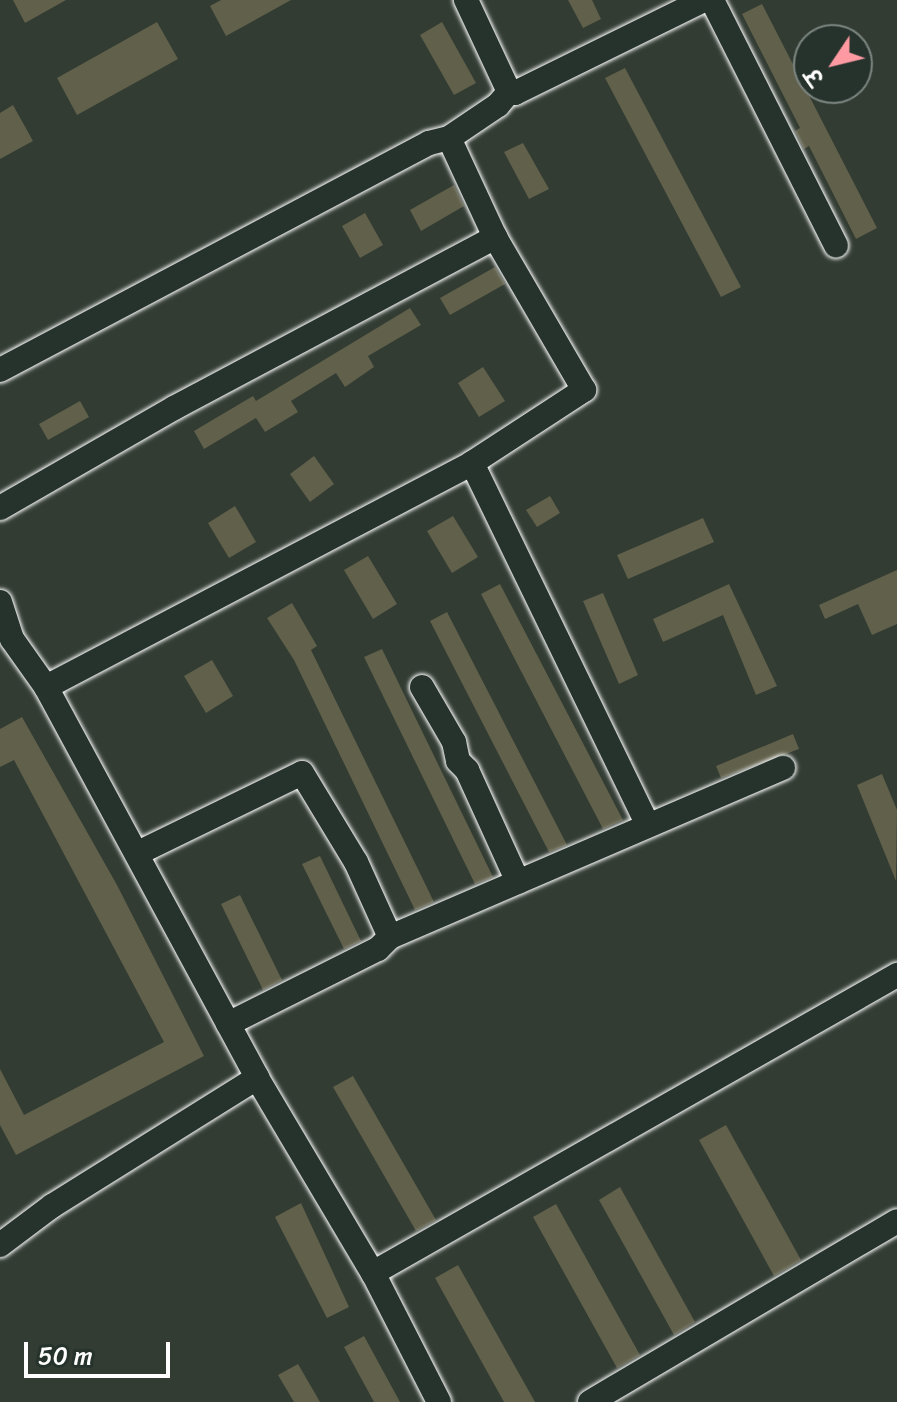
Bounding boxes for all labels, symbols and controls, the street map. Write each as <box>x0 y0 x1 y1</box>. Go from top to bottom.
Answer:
north arrow <box>793 24 873 104</box>
text: उ <box>794 60 835 94</box>
scale bar <box>28 1326 174 1376</box>
text: 50 m <box>38 1335 93 1377</box>

